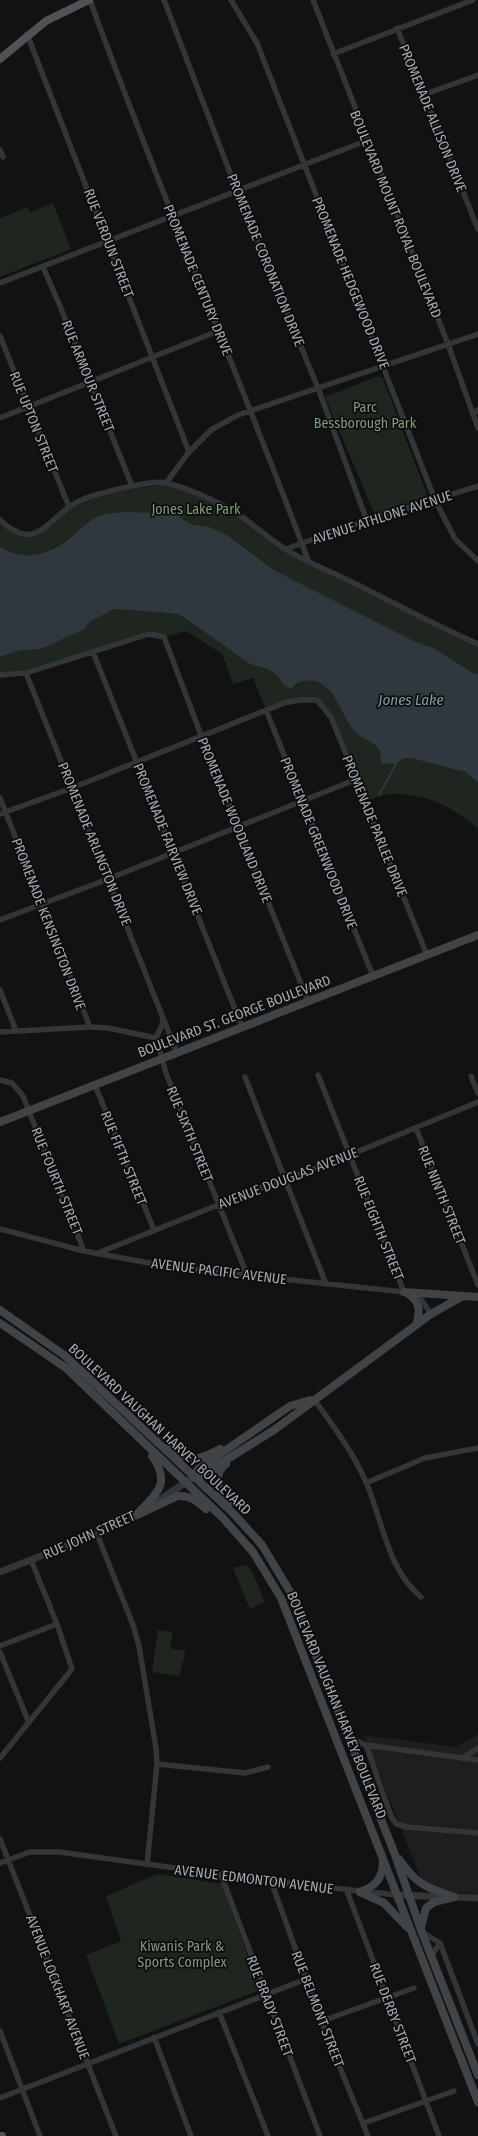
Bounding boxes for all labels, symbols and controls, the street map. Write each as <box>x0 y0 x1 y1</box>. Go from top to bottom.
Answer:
street label: PROMENADE ALLISON DRIVE <box>395 42 470 195</box>
street label: BOULEVARD MOUNT ROYAL BOULEVARD <box>346 108 445 320</box>
street label: PROMENADE CORONATION DRIVE <box>223 171 308 349</box>
street label: RUE VERDUN STREET <box>80 186 137 301</box>
street label: PROMENADE HEDGEWOOD DRIVE <box>308 195 393 372</box>
street label: PROMENADE CENTURY DRIVE <box>159 202 236 359</box>
street label: RUE ARMOUR STREET <box>57 318 118 435</box>
street label: RUE UPTON STREET <box>5 369 62 476</box>
park label: Parc Bessborough Park <box>314 399 417 432</box>
street label: AVENUE ATHLONE AVENUE <box>310 487 455 548</box>
park label: Jones Lake Park <box>151 501 241 518</box>
water label: Jones Lake <box>377 691 444 709</box>
street label: PROMENADE WOODLAND DRIVE <box>194 735 276 906</box>
street label: PROMENADE PARLEE DRIVE <box>338 753 411 900</box>
street label: PROMENADE GREENWOOD DRIVE <box>276 755 361 932</box>
street label: PROMENADE ARLINGTON DRIVE <box>54 760 135 929</box>
street label: PROMENADE FAIRVIEW DRIVE <box>129 761 206 918</box>
street label: PROMENADE KENSINGTON DRIVE <box>8 836 89 1013</box>
street label: BOULEVARD ST. GEORGE BOULEVARD <box>135 972 333 1061</box>
street label: RUE SIXTH STREET <box>163 1084 217 1185</box>
street label: RUE FIFTH STREET <box>97 1109 150 1208</box>
street label: RUE FOURTH STREET <box>27 1125 86 1238</box>
street label: RUE NINTH STREET <box>414 1143 469 1247</box>
street label: AVENUE DOUGLAS AVENUE <box>216 1144 361 1213</box>
street label: RUE EIGHTH STREET <box>350 1174 407 1283</box>
street label: AVENUE PACIFIC AVENUE <box>150 1255 288 1288</box>
street label: BOULEVARD VAUGHAN HARVEY BOULEVARD <box>65 1340 255 1519</box>
street label: RUE JOHN STREET <box>41 1507 138 1563</box>
street label: BOULEVARD VAUGHAN HARVEY BOULEVARD <box>283 1589 390 1821</box>
street label: AVENUE EDMONTON AVENUE <box>174 1861 335 1898</box>
street label: AVENUE LOCKHART AVENUE <box>22 1912 93 2062</box>
park label: Kiwanis Park & Sports Complex <box>137 1938 228 1971</box>
street label: RUE BELMONT STREET <box>288 1949 348 2070</box>
street label: RUE BRADY STREET <box>242 1953 297 2059</box>
street label: RUE DERBY STREET <box>366 1961 420 2066</box>

